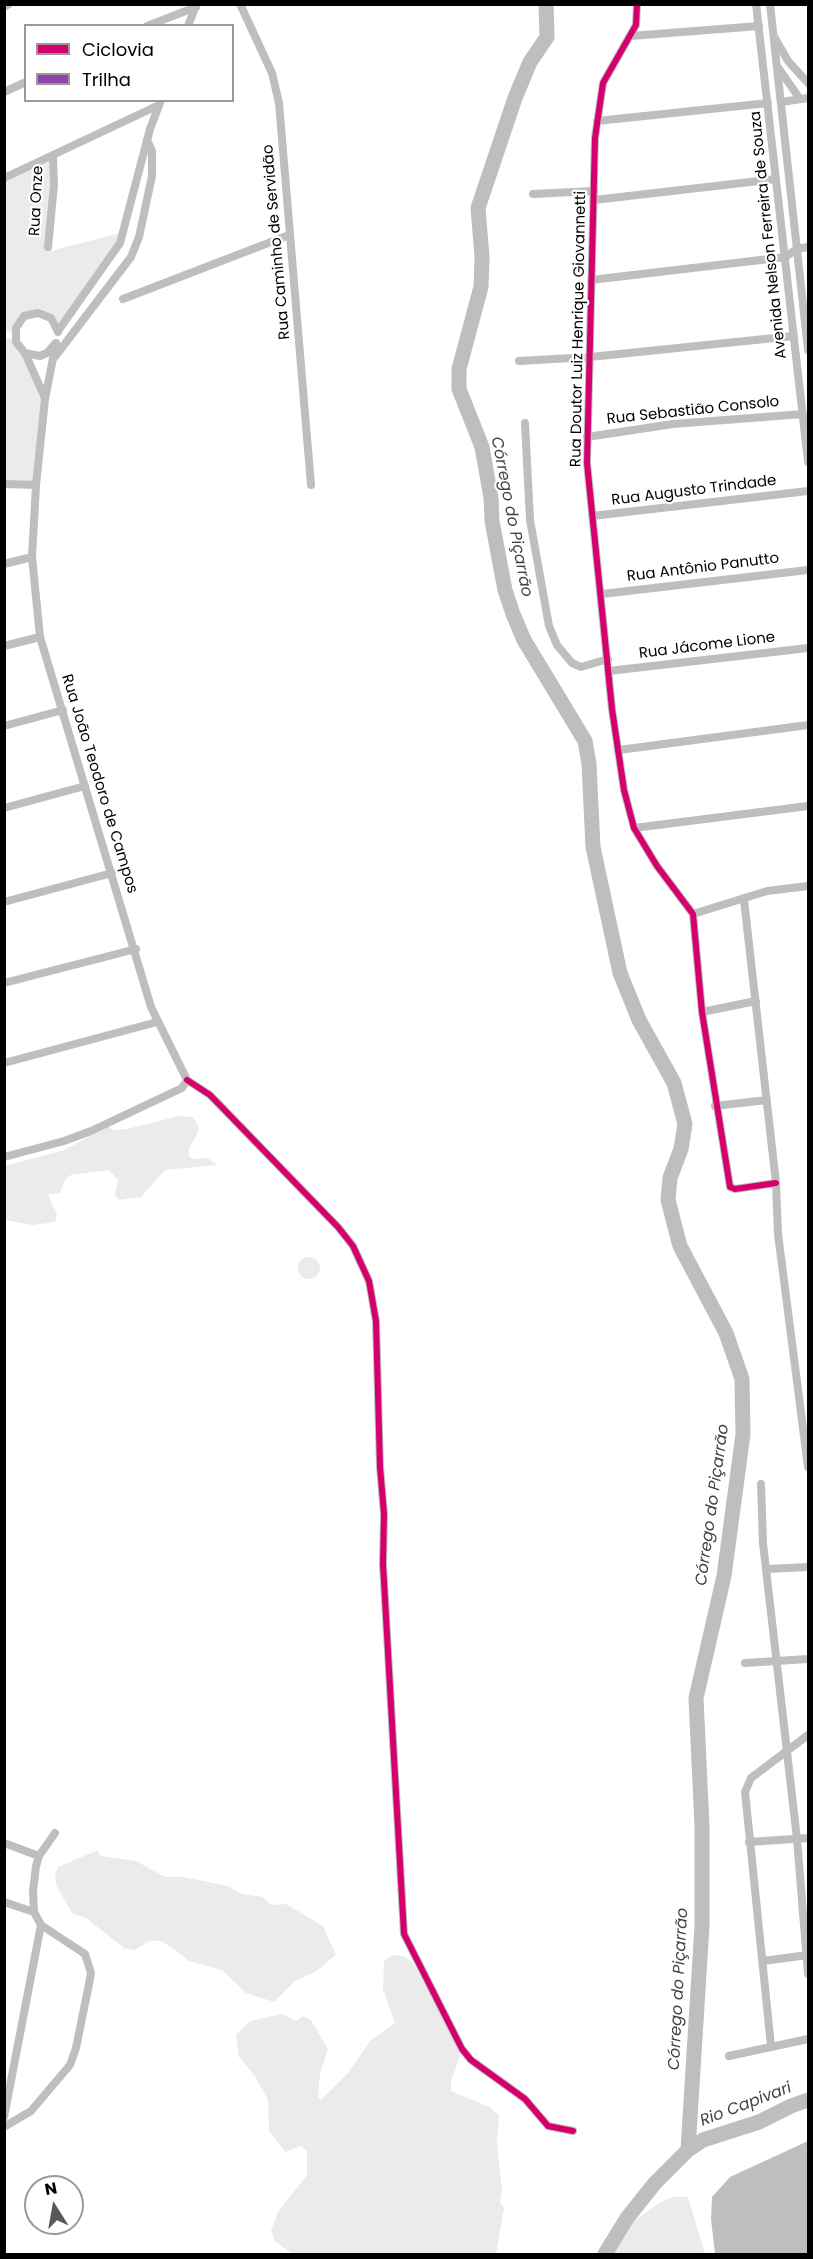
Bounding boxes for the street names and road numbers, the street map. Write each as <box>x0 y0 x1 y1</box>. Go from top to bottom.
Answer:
street label: Avenida Nelson Ferreira de Souza <box>747 110 791 360</box>
street label: Rua Caminho de Servidão <box>260 144 294 340</box>
street label: Rua Onze <box>26 165 48 237</box>
street label: Rua Doutor Luiz Henrique Giovannetti <box>568 191 590 467</box>
street label: Rua Sebastião Consolo <box>606 393 780 429</box>
street label: Rua Augusto Trindade <box>611 472 777 510</box>
street label: Rua Antônio Panutto <box>626 550 780 586</box>
street label: Rua Jácome Lione <box>638 629 776 663</box>
street label: Rua João Teodoro de Campos <box>57 672 141 896</box>

